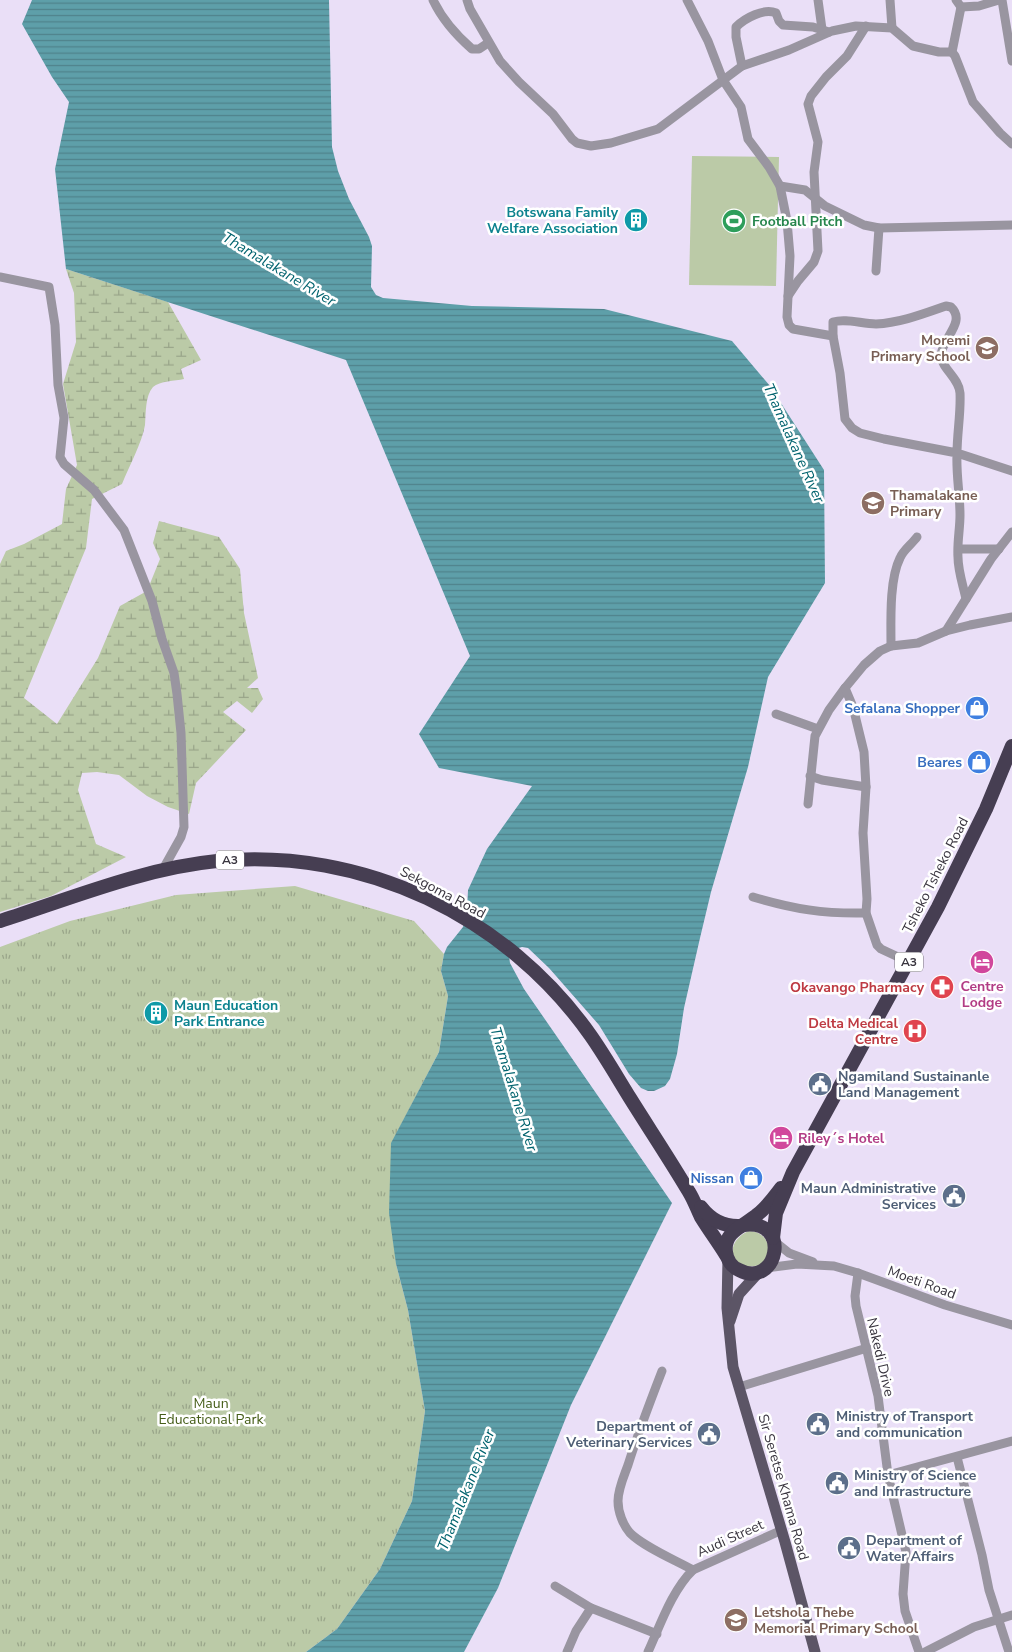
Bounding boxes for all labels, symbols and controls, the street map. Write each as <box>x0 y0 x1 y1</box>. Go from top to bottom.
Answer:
place label: Botswana Family Welfare Association <box>487 203 619 238</box>
building icon: Botswana Family Welfare Association <box>623 207 649 233</box>
sports icon: Football Pitch <box>721 208 747 234</box>
place label: Football Pitch <box>752 212 843 231</box>
water label: Thamalakane River <box>219 227 340 311</box>
place label: Moremi Primary School <box>871 331 971 366</box>
school or university icon: Moremi Primary School <box>974 335 1000 361</box>
water label: Thamalakane River <box>759 380 830 507</box>
place label: Thamalakane Primary <box>890 486 978 521</box>
school or university icon: Thamalakane Primary <box>860 490 886 516</box>
shop icon: Sefalana Shopper <box>964 695 990 721</box>
place label: Sefalana Shopper <box>844 699 961 718</box>
shop icon: Beares <box>966 749 992 775</box>
place label: Beares <box>917 753 962 772</box>
street label: Tsheko Tsheko Road <box>898 814 973 937</box>
road number: A3 <box>216 850 244 870</box>
street label: Sekgoma Road <box>397 862 489 923</box>
hotel icon: Centre Lodge <box>969 949 995 975</box>
road number: A3 <box>895 952 923 972</box>
pharmacy icon: Okavango Pharmacy <box>929 974 955 1000</box>
place label: Centre Lodge <box>960 977 1004 1012</box>
place label: Okavango Pharmacy <box>790 978 925 997</box>
place label: Maun Education Park Entrance <box>174 996 278 1031</box>
building icon: Maun Education Park Entrance <box>143 1000 169 1026</box>
place label: Delta Medical Centre <box>808 1014 899 1049</box>
hospital icon: Delta Medical Centre <box>902 1018 928 1044</box>
water label: Thamalakane River <box>486 1024 543 1154</box>
place label: Ngamiland Sustainanle Land Management <box>838 1067 990 1102</box>
public building icon: Ngamiland Sustainanle Land Management <box>807 1071 833 1097</box>
hotel icon: Riley´s Hotel <box>768 1125 794 1151</box>
place label: Riley´s Hotel <box>798 1129 885 1148</box>
shop icon: Nissan <box>738 1165 764 1191</box>
place label: Nissan <box>690 1169 734 1188</box>
place label: Maun Administrative Services <box>801 1179 936 1214</box>
public building icon: Maun Administrative Services <box>941 1183 967 1209</box>
street label: Moeti Road <box>885 1261 959 1304</box>
street label: Nakedi Drive <box>862 1316 899 1398</box>
park label: Maun Educational Park <box>159 1394 264 1429</box>
place label: Ministry of Transport and communication <box>836 1407 974 1442</box>
public building icon: Ministry of Transport and communication <box>805 1411 831 1437</box>
street label: Sir Seretse Khama Road <box>754 1412 814 1562</box>
place label: Department of Veterinary Services <box>565 1417 693 1452</box>
public building icon: Department of Veterinary Services <box>696 1421 722 1447</box>
water label: Thamalakane River <box>433 1426 500 1554</box>
place label: Ministry of Science and Infrastructure <box>854 1466 977 1501</box>
public building icon: Ministry of Science and Infrastructure <box>824 1470 850 1496</box>
street label: Audi Street <box>694 1515 767 1562</box>
place label: Department of Water Affairs <box>866 1531 963 1566</box>
public building icon: Department of Water Affairs <box>836 1535 862 1561</box>
place label: Letshola Thebe Memorial Primary School <box>754 1603 919 1638</box>
school or university icon: Letshola Thebe Memorial Primary School <box>723 1607 749 1633</box>

